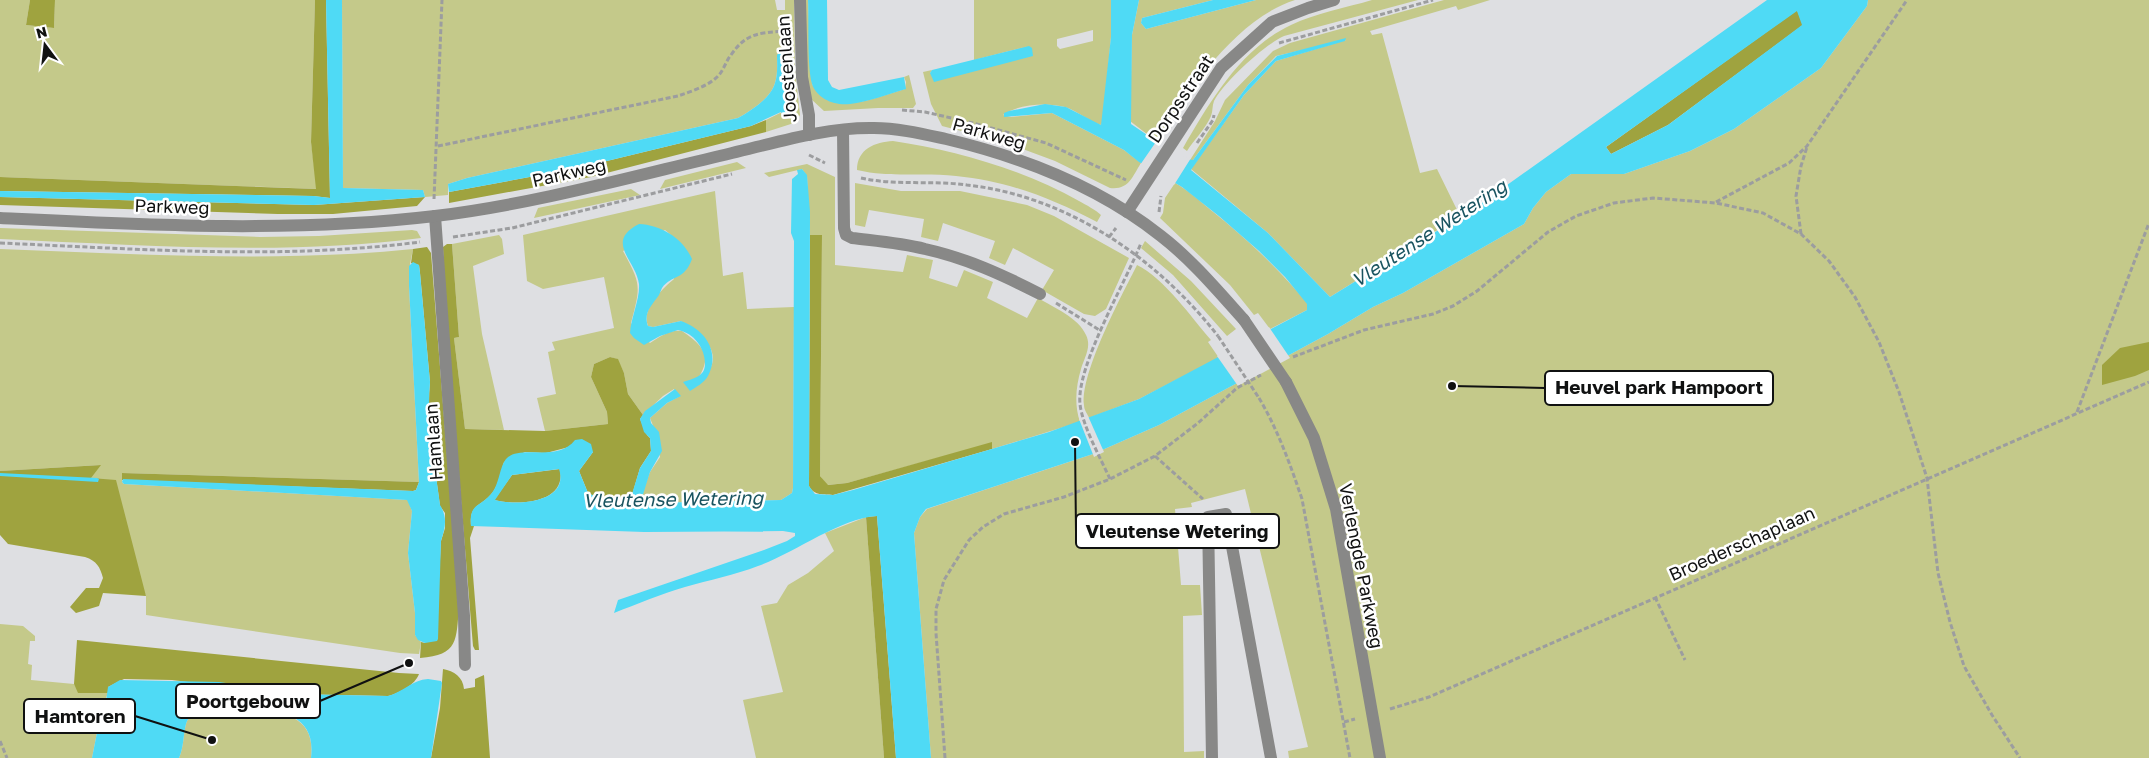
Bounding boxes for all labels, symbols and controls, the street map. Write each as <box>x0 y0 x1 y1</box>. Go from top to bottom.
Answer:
street label: Joostenlaan <box>771 15 801 123</box>
north arrow <box>20 20 70 70</box>
text: N <box>34 22 49 42</box>
street label: Dorpsstraat <box>1143 50 1218 147</box>
street label: Parkweg <box>950 112 1028 154</box>
street label: Parkweg <box>530 153 608 191</box>
water label: Vleutense Wetering <box>1347 173 1512 291</box>
street label: Parkweg <box>134 194 210 218</box>
callout: Heuvel park Hampoort <box>1545 371 1773 405</box>
text: Heuvel park Hampoort <box>1555 375 1763 398</box>
street label: Hamlaan <box>419 403 447 481</box>
street label: Verlengde Parkweg <box>1335 481 1389 650</box>
water label: Vleutense Wetering <box>583 485 765 512</box>
street label: Broederschaplaan <box>1665 501 1818 585</box>
callout: Vleutense Wetering <box>1076 514 1279 548</box>
text: Vleutense Wetering <box>1086 519 1268 542</box>
callout: Poortgebouw <box>176 684 320 718</box>
text: Poortgebouw <box>186 689 310 712</box>
callout: Hamtoren <box>24 699 135 733</box>
text: Hamtoren <box>35 704 125 727</box>

